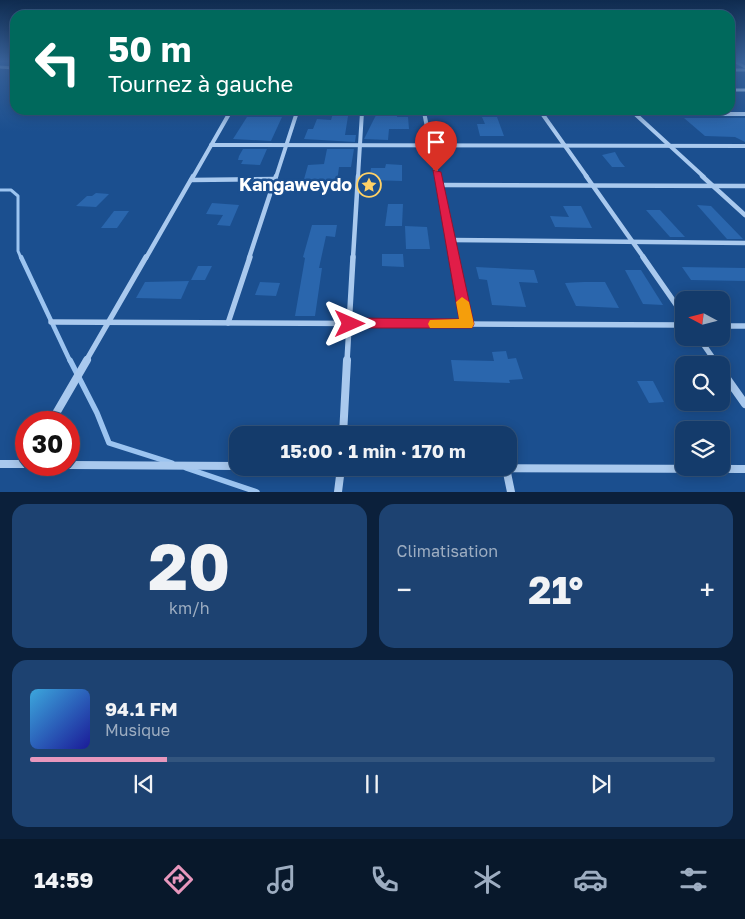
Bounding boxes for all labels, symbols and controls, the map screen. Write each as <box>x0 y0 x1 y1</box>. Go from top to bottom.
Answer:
text: 50 m <box>108 28 191 70</box>
icon: left <box>25 30 90 95</box>
text: Tournez à gauche <box>108 70 293 97</box>
pin <box>415 121 457 172</box>
icon: arrive <box>422 128 450 156</box>
place icon: Kangaweydo <box>356 172 382 198</box>
place label: Kangaweydo <box>239 173 352 195</box>
north arrow <box>675 291 730 346</box>
map controls <box>675 291 730 476</box>
position arrow <box>323 297 375 349</box>
button: search <box>675 356 730 411</box>
speed limit sign: 30 <box>15 411 80 476</box>
button: layers <box>675 421 730 476</box>
text: 15:00 · 1 min · 170 m <box>280 439 466 462</box>
text: 20 <box>148 526 230 604</box>
text: Climatisation <box>397 541 498 561</box>
text: 21° <box>528 567 583 612</box>
text: − <box>397 573 412 606</box>
text: + <box>700 573 715 606</box>
text: km/h <box>169 598 210 618</box>
text: 94.1 FM <box>105 697 178 720</box>
text: Musique <box>105 720 170 740</box>
icon: previous <box>130 770 158 798</box>
icon: pause <box>358 770 386 798</box>
icon: next <box>587 770 615 798</box>
icon: directions <box>161 862 196 897</box>
icon: music <box>264 862 299 897</box>
icon: phone <box>367 862 402 897</box>
icon: climate <box>470 862 505 897</box>
icon: car <box>573 862 608 897</box>
icon: filters <box>676 862 711 897</box>
text: 14:59 <box>34 866 93 893</box>

